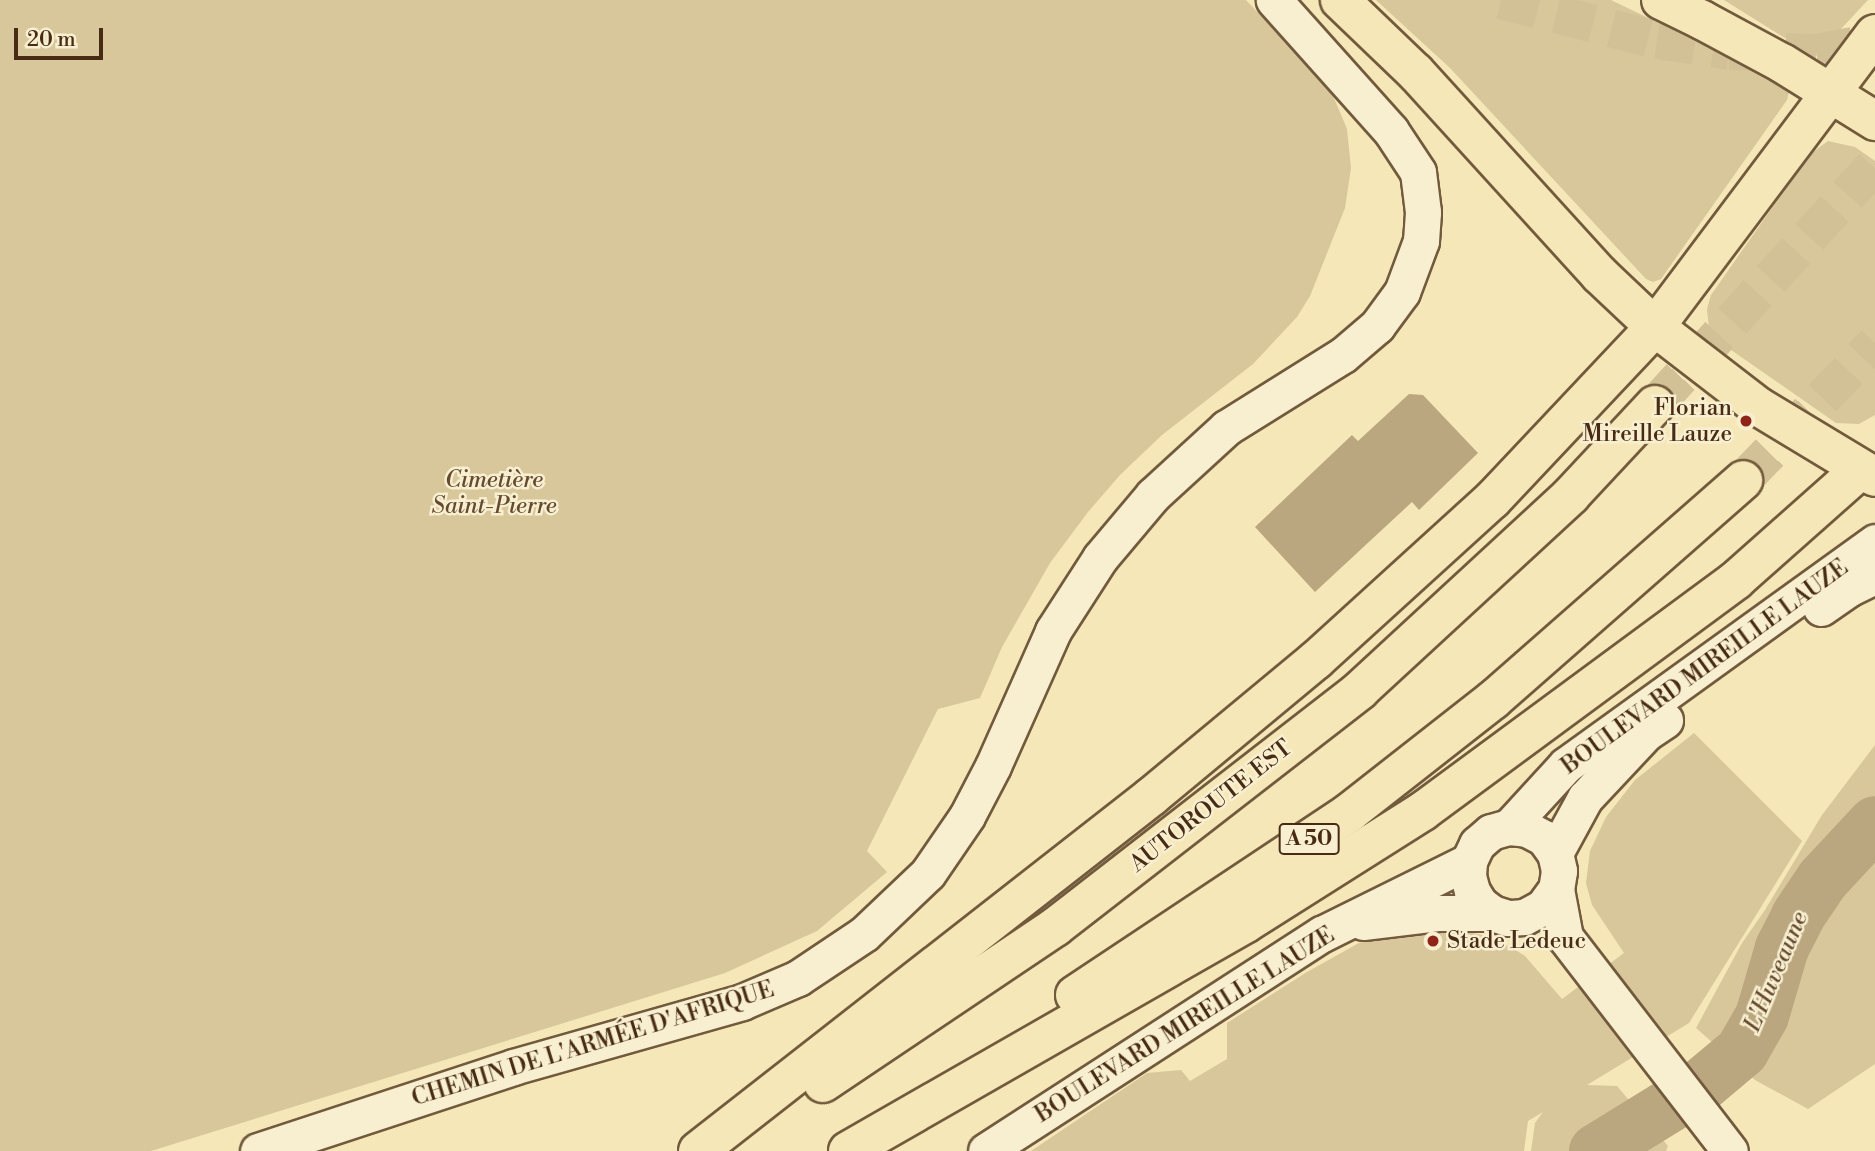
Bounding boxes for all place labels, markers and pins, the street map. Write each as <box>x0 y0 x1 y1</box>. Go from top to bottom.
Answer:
place label: Florian Mireille Lauze <box>1583 394 1732 448</box>
marker: Florian Mireille Lauze <box>1738 413 1754 429</box>
place label: Stade Ledeuc <box>1447 927 1586 955</box>
marker: Stade Ledeuc <box>1425 933 1441 949</box>

